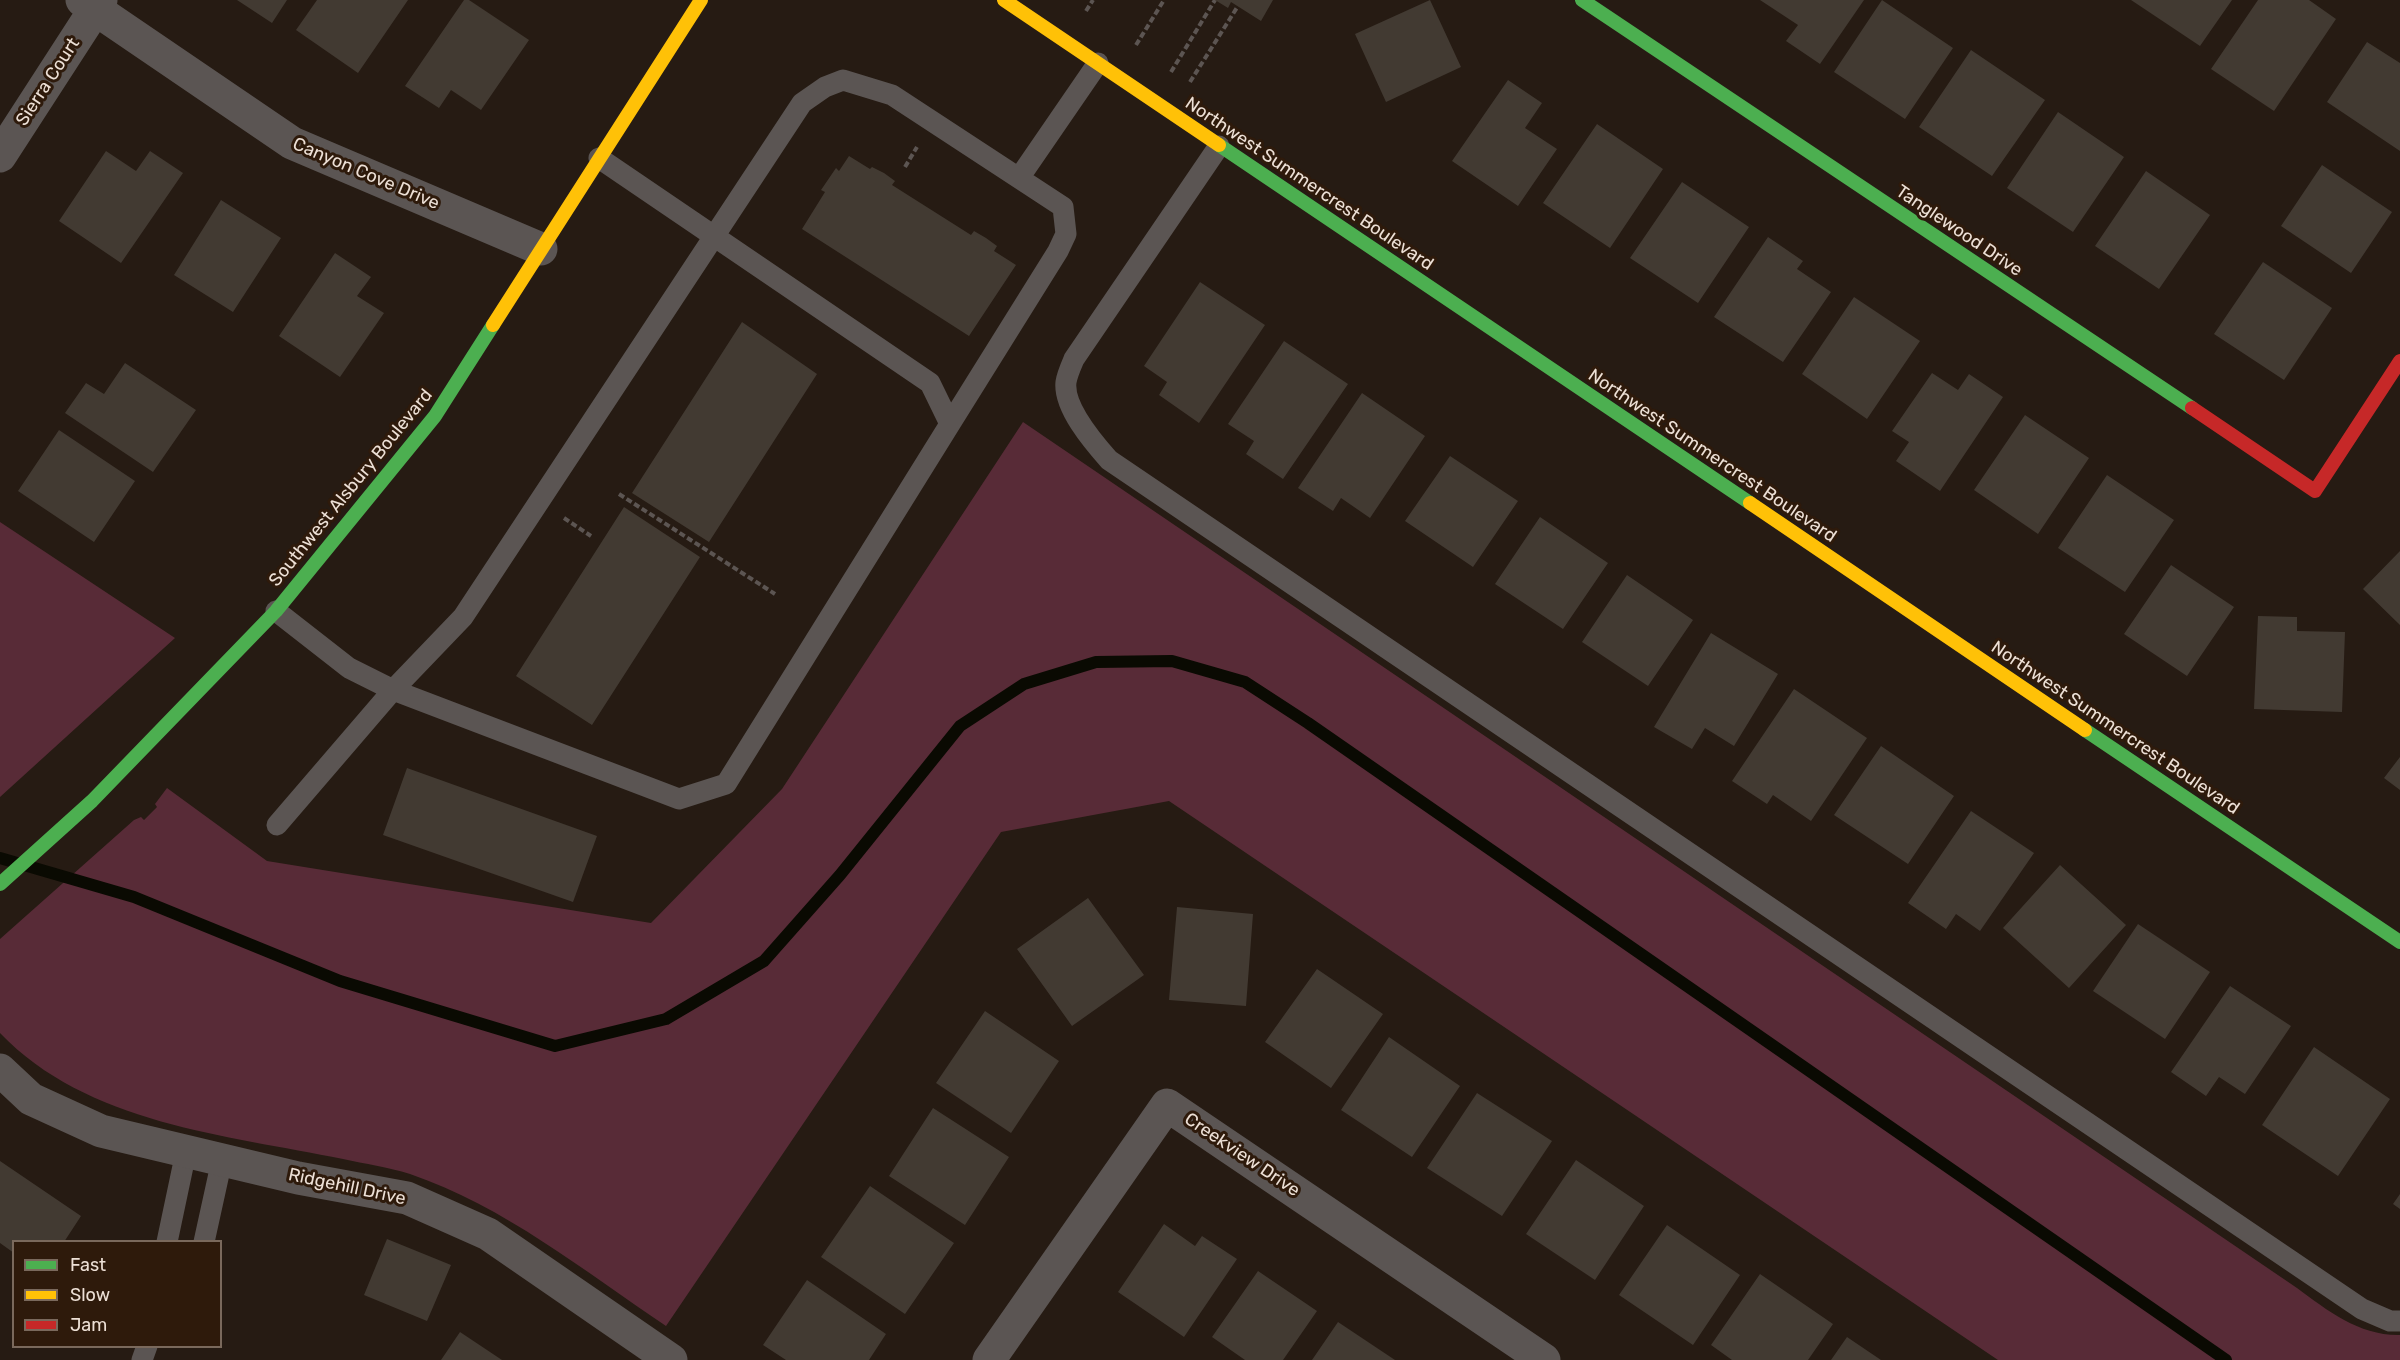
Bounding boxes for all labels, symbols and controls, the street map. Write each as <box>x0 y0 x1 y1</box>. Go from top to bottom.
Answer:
street label: Sierra Court <box>12 34 84 130</box>
street label: Northwest Summercrest Boulevard <box>1181 93 1437 275</box>
street label: Canyon Cove Drive <box>289 133 443 215</box>
street label: Tanglewood Drive <box>1892 181 2026 281</box>
street label: Northwest Summercrest Boulevard <box>1584 365 1840 547</box>
street label: Southwest Alsbury Boulevard <box>265 385 437 591</box>
street label: Northwest Summercrest Boulevard <box>1987 637 2243 819</box>
street label: Creekview Drive <box>1180 1108 1304 1202</box>
street label: Ridgehill Drive <box>286 1164 408 1210</box>
legend <box>12 1240 222 1348</box>
text: Fast <box>70 1254 106 1276</box>
text: Slow <box>70 1284 110 1306</box>
text: Jam <box>70 1314 107 1336</box>

